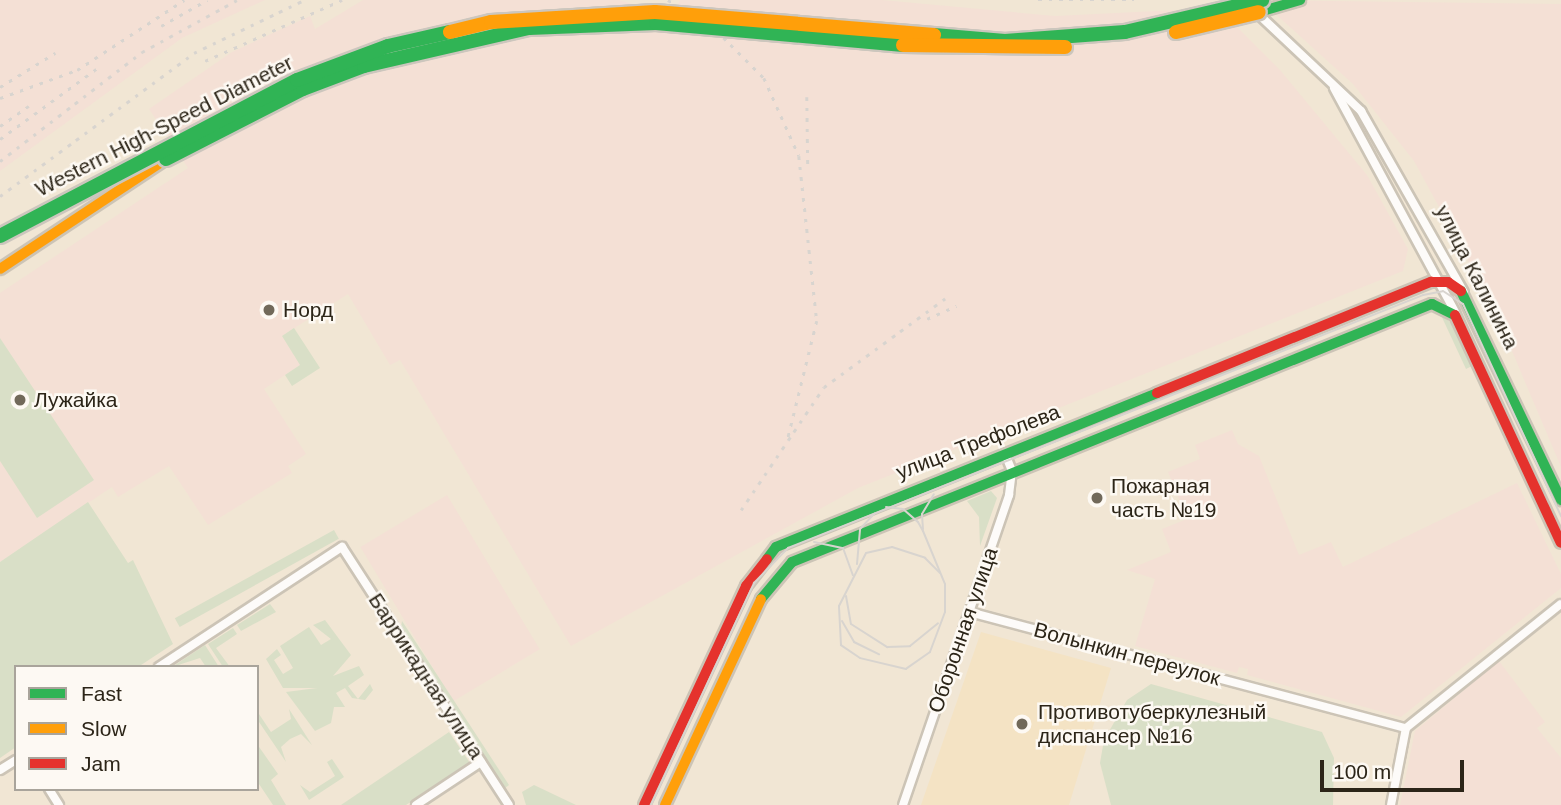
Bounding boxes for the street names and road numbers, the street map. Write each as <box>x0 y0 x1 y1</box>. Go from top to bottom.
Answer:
street label: Western High-Speed Diameter <box>31 50 297 202</box>
street label: улица Калинина <box>1430 201 1524 353</box>
street label: улица Трефолева <box>892 399 1064 485</box>
street label: Оборонная улица <box>923 544 1003 716</box>
street label: Баррикадная улица <box>363 588 489 764</box>
street label: Волынкин переулок <box>1031 617 1223 691</box>

